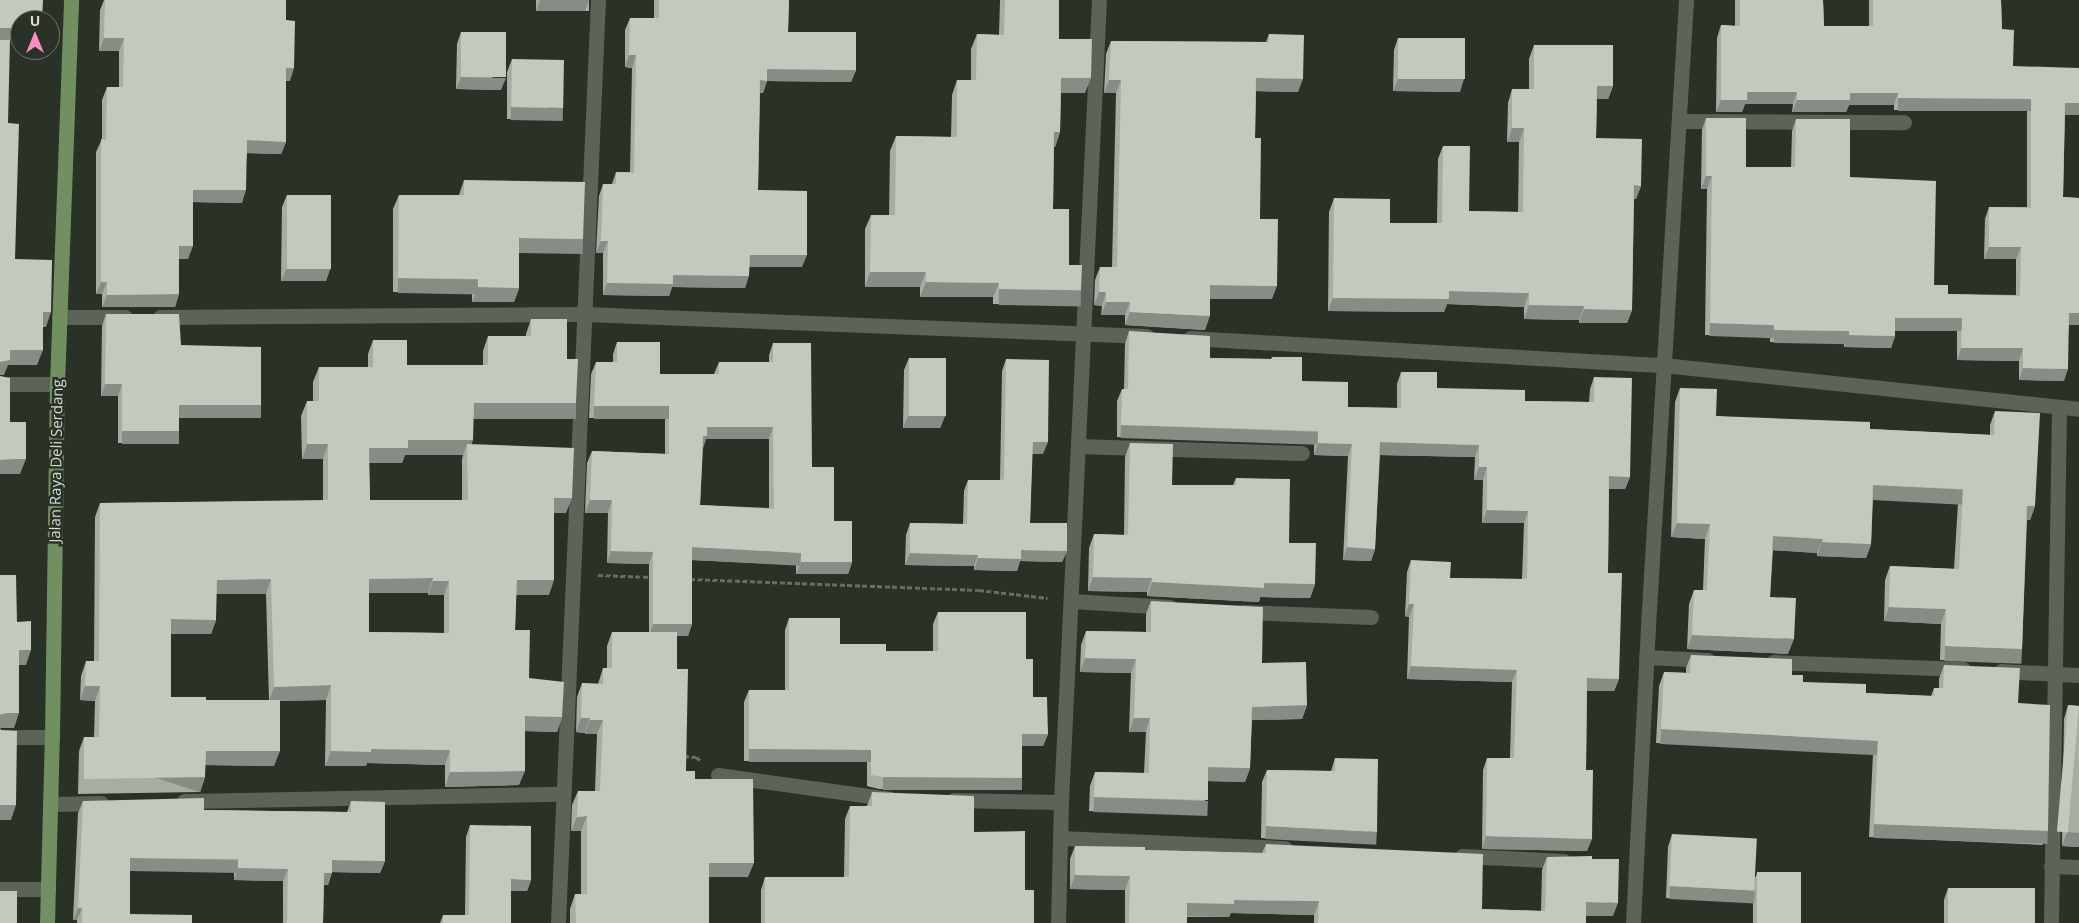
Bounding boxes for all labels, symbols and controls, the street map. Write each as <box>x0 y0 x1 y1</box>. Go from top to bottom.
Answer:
north arrow <box>10 10 60 60</box>
text: U <box>30 11 40 30</box>
street label: Jalan Raya Deli Serdang <box>46 379 66 543</box>

